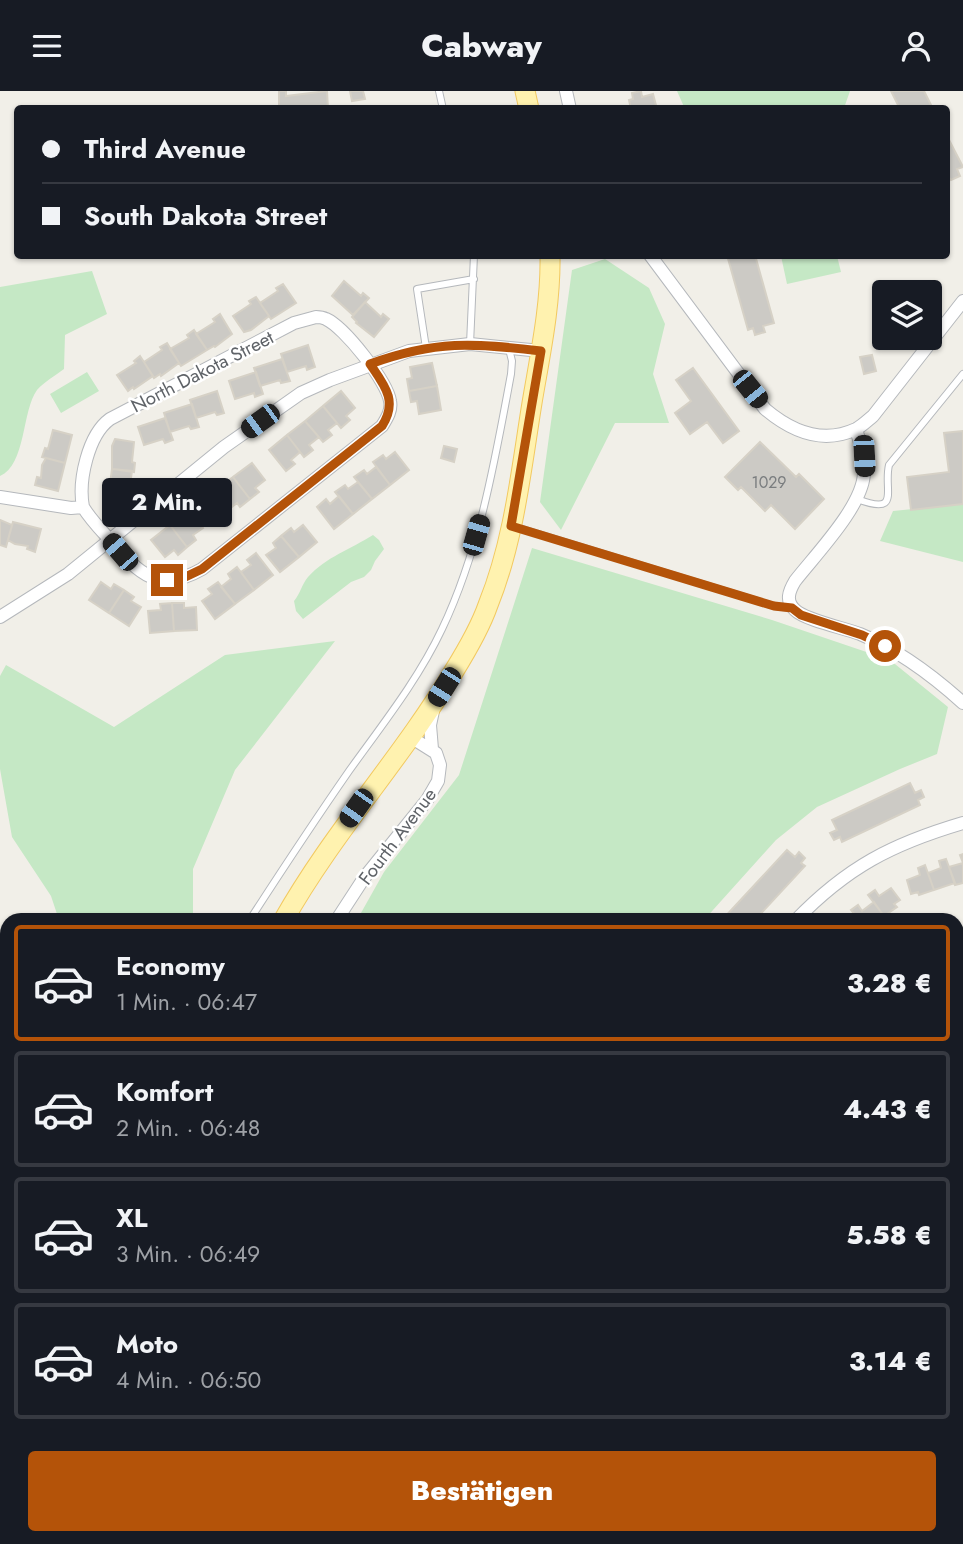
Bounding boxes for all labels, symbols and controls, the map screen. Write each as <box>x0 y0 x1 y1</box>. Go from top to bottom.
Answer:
text: Cabway <box>421 23 542 69</box>
icon: menu <box>28 27 66 65</box>
icon: person <box>897 27 935 65</box>
text: Third Avenue <box>84 130 246 168</box>
text: South Dakota Street <box>84 197 327 235</box>
map controls <box>872 280 942 350</box>
button: layers <box>872 280 942 350</box>
street label: North Dakota Street <box>126 324 279 419</box>
car <box>729 366 772 412</box>
car <box>237 400 284 442</box>
car <box>853 434 876 478</box>
house number: 1029 <box>751 471 787 494</box>
callout: 2 Min. <box>102 479 232 527</box>
text: 2 Min. <box>131 485 203 519</box>
car <box>461 512 492 558</box>
car <box>99 529 142 575</box>
route end <box>151 564 183 596</box>
route start <box>869 630 901 662</box>
car <box>424 664 465 710</box>
street label: Fourth Avenue <box>352 782 443 890</box>
car <box>336 785 377 831</box>
text: Economy <box>116 947 225 985</box>
icon: car <box>32 952 95 1015</box>
text: 3.28 € <box>847 964 932 1002</box>
text: 1 Min. · 06:47 <box>116 985 257 1019</box>
text: Komfort <box>116 1073 213 1111</box>
icon: car <box>32 1078 95 1141</box>
text: 4.43 € <box>843 1090 932 1128</box>
text: 2 Min. · 06:48 <box>116 1111 260 1145</box>
text: XL <box>116 1199 148 1237</box>
icon: car <box>32 1204 95 1267</box>
text: 5.58 € <box>846 1216 932 1254</box>
text: 3 Min. · 06:49 <box>116 1237 260 1271</box>
text: Moto <box>116 1325 178 1363</box>
icon: car <box>32 1330 95 1393</box>
text: 3.14 € <box>849 1342 932 1380</box>
text: 4 Min. · 06:50 <box>116 1363 261 1397</box>
button: Bestätigen <box>28 1451 936 1531</box>

